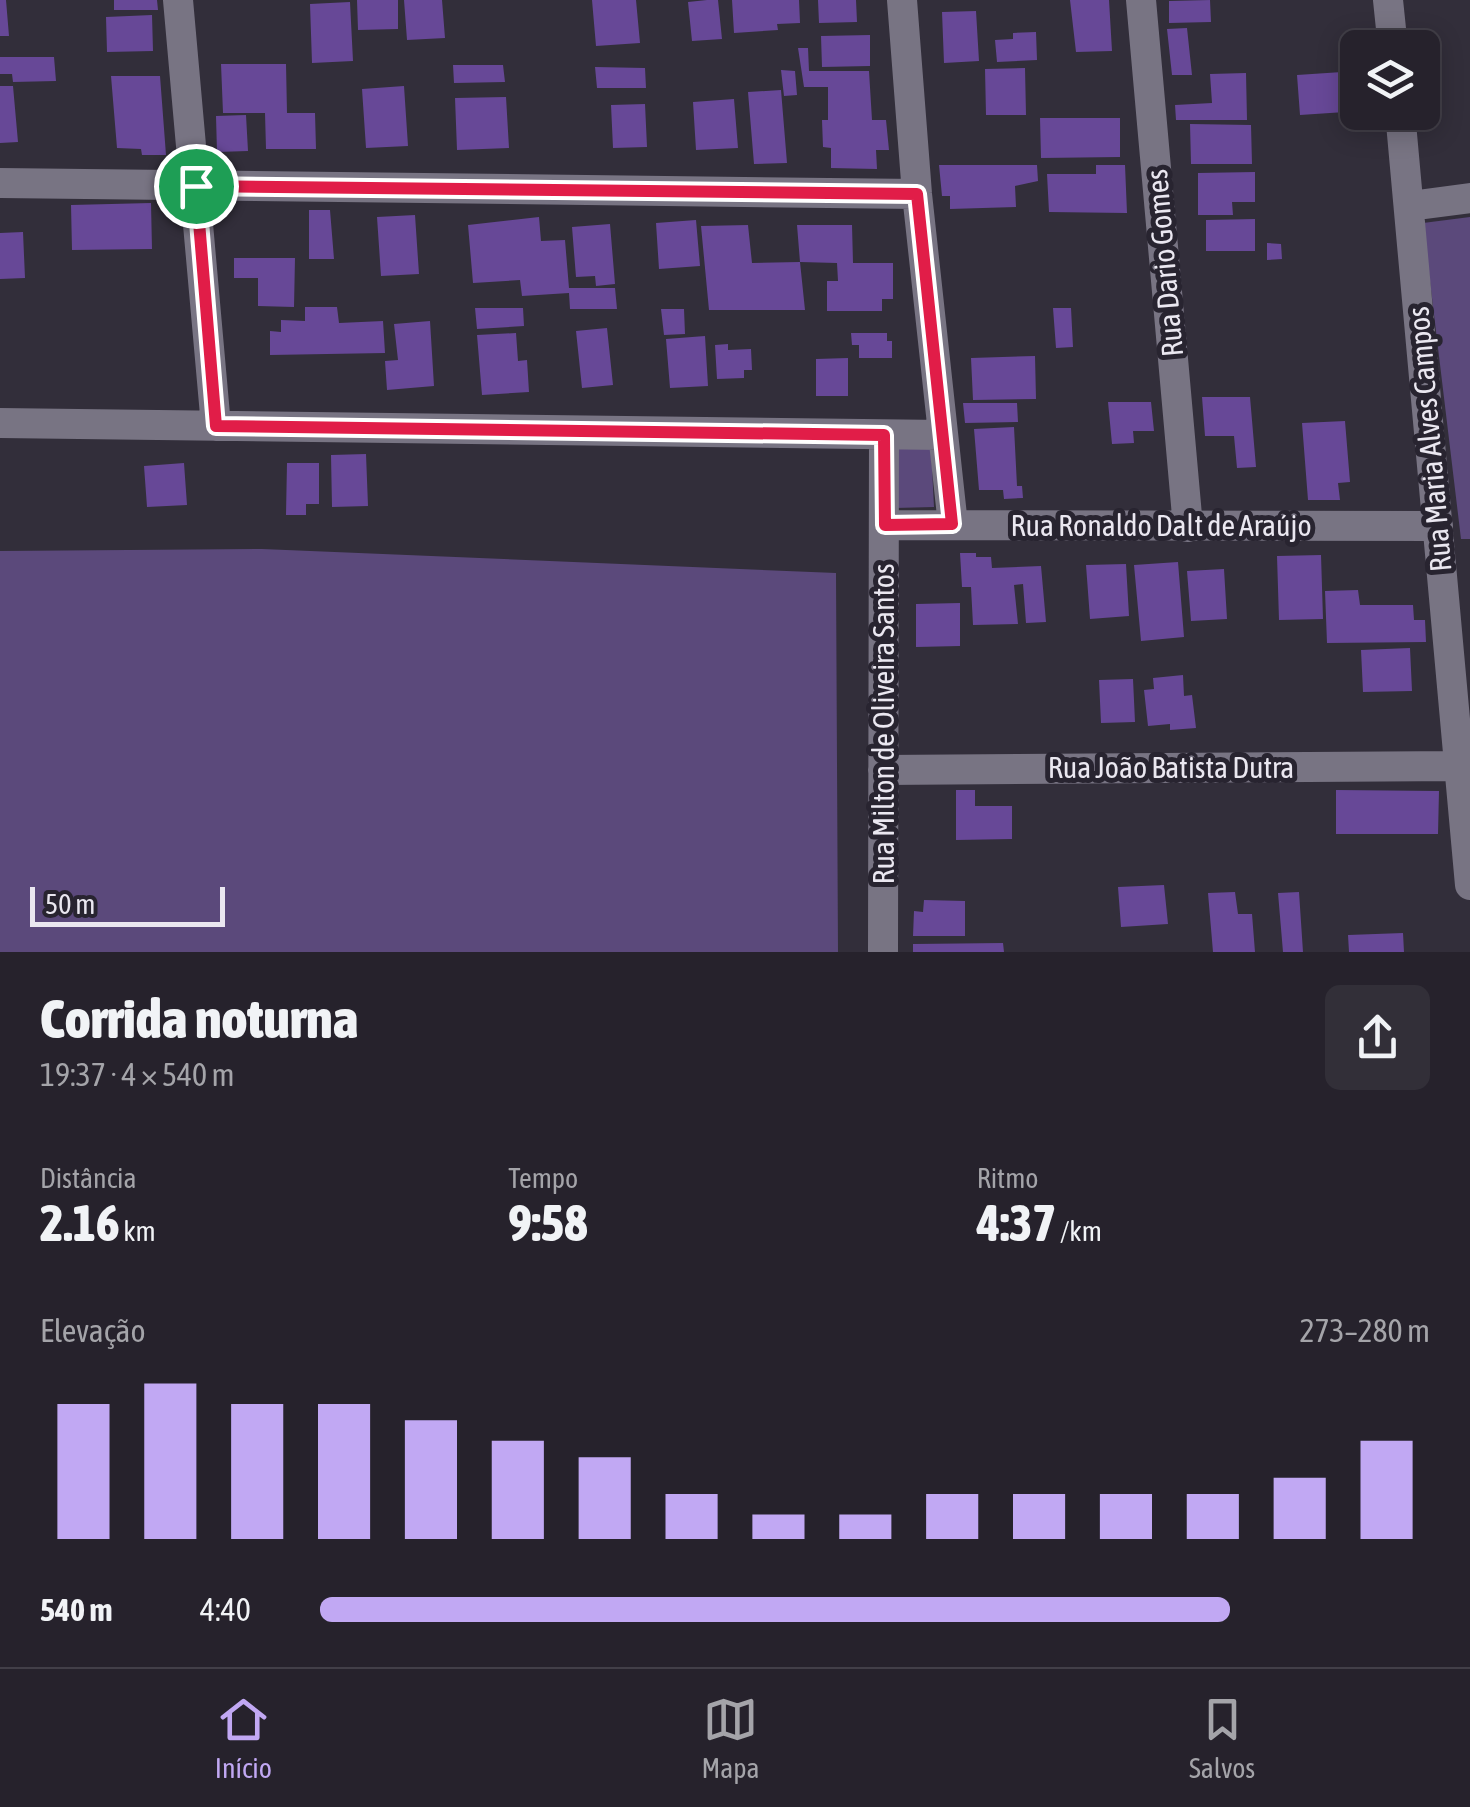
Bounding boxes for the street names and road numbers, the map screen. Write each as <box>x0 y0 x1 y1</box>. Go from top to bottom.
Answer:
street label: Rua Dario Gomes <box>1139 168 1189 358</box>
street label: Rua Maria Alves Campos <box>1400 305 1458 573</box>
street label: Rua Ronaldo Dalt de Araújo <box>1010 508 1312 542</box>
street label: Rua Milton de Oliveira Santos <box>866 564 900 884</box>
street label: Rua João Batista Dutra <box>1048 750 1294 784</box>

